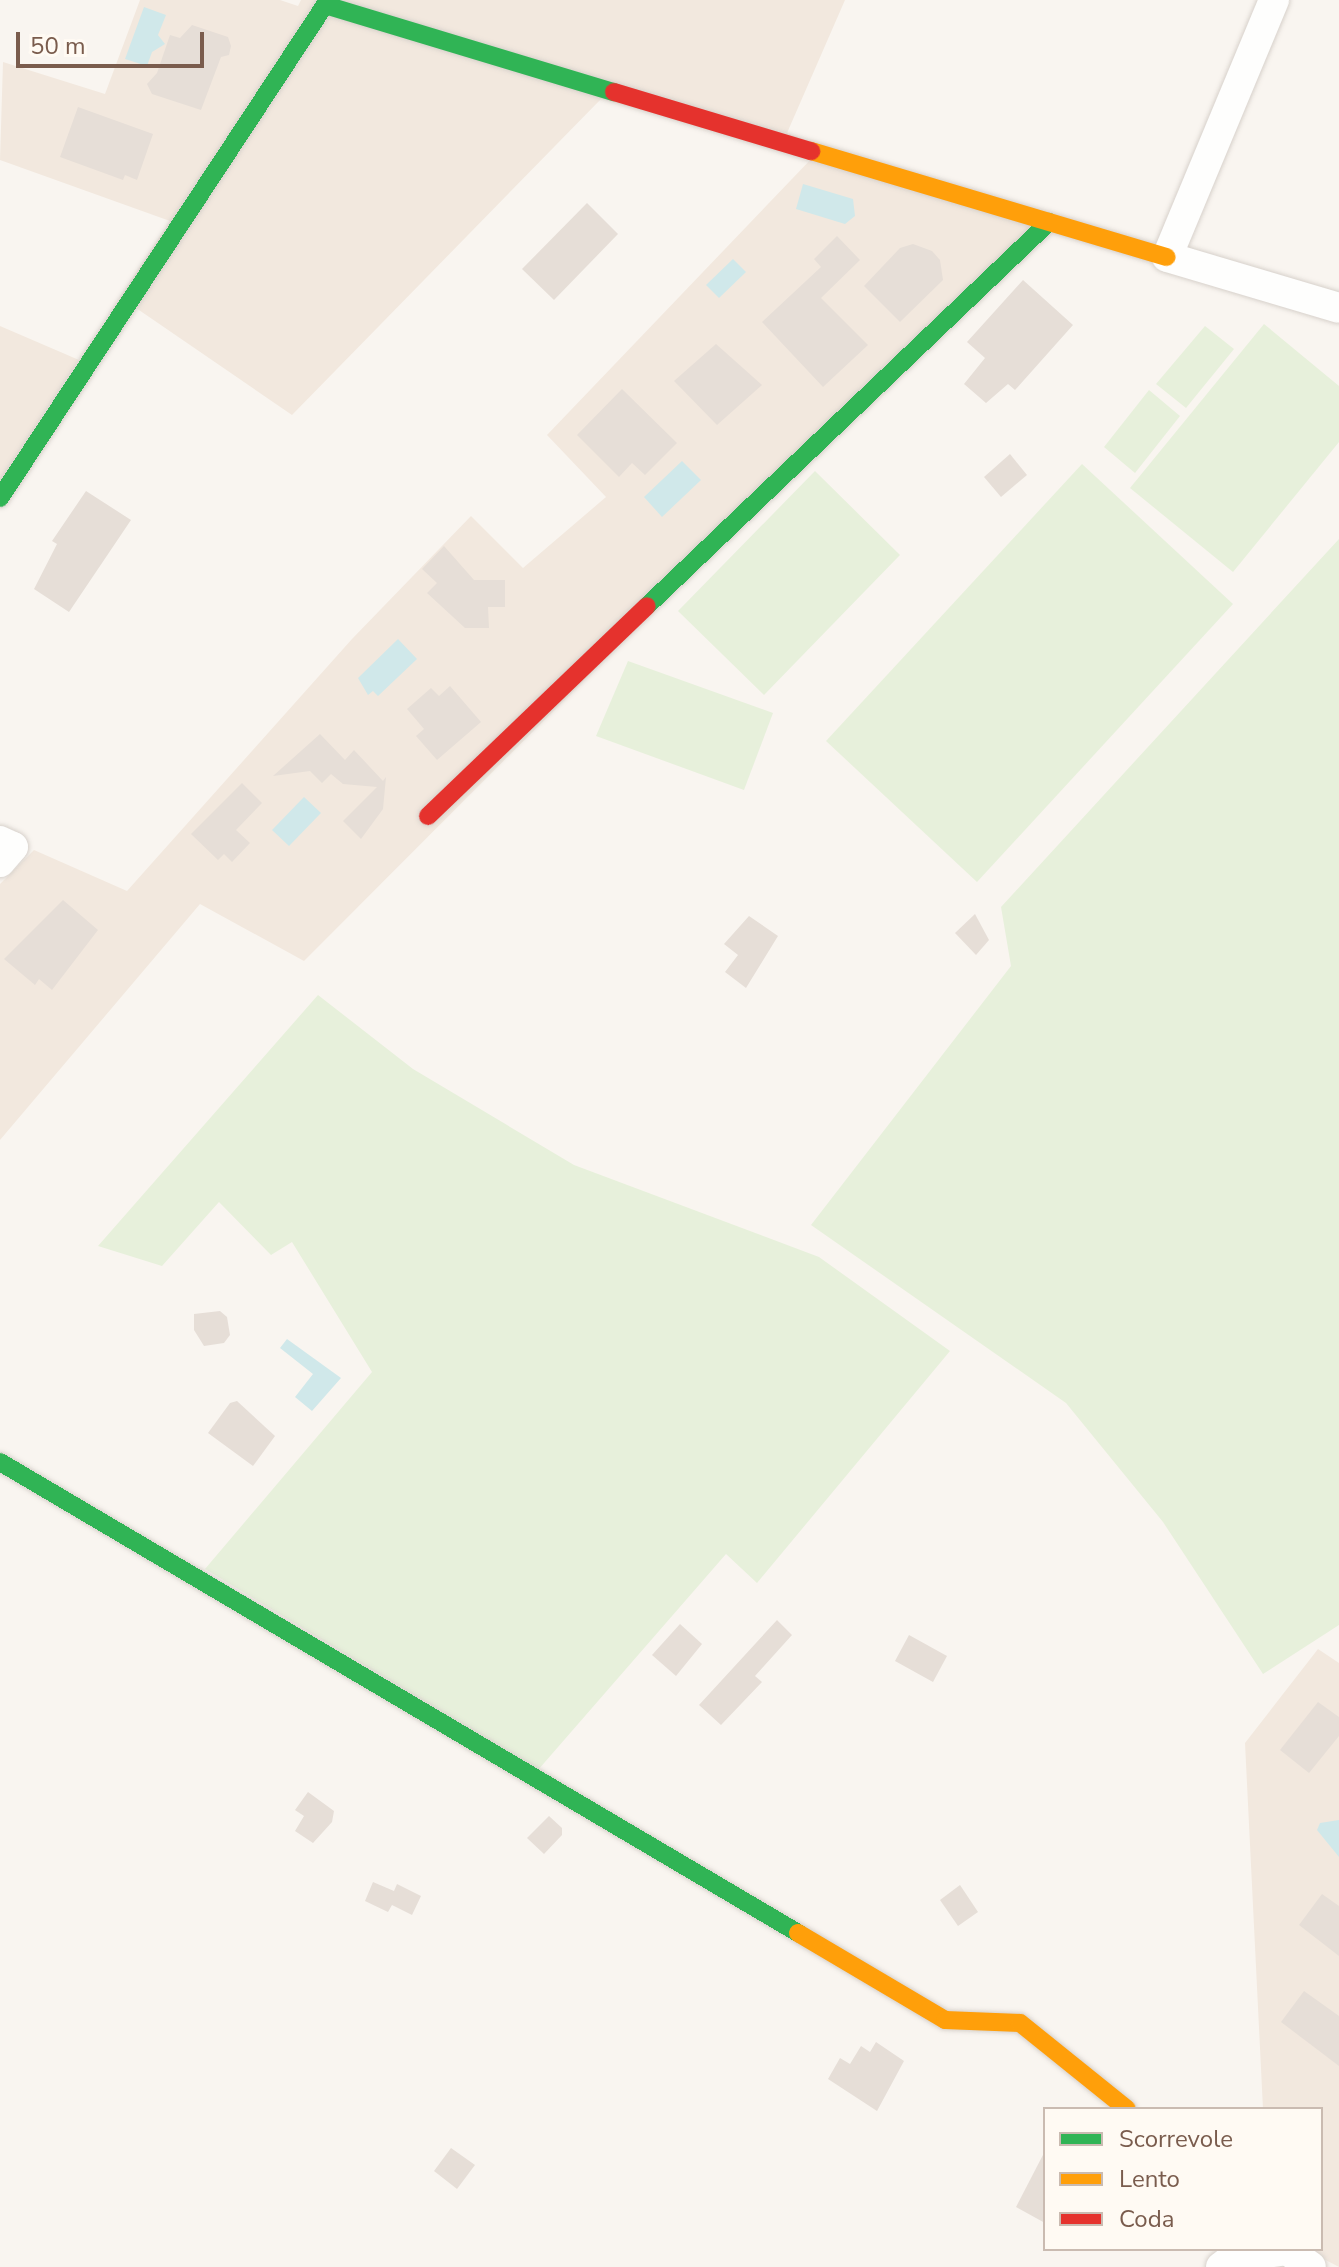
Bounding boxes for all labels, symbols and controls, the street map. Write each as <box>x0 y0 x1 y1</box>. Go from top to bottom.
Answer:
scale bar <box>20 16 208 66</box>
text: 50 m <box>30 30 86 62</box>
legend <box>1043 2107 1323 2251</box>
text: Scorrevole <box>1119 2123 1233 2155</box>
text: Lento <box>1119 2163 1180 2195</box>
text: Coda <box>1119 2203 1174 2235</box>

